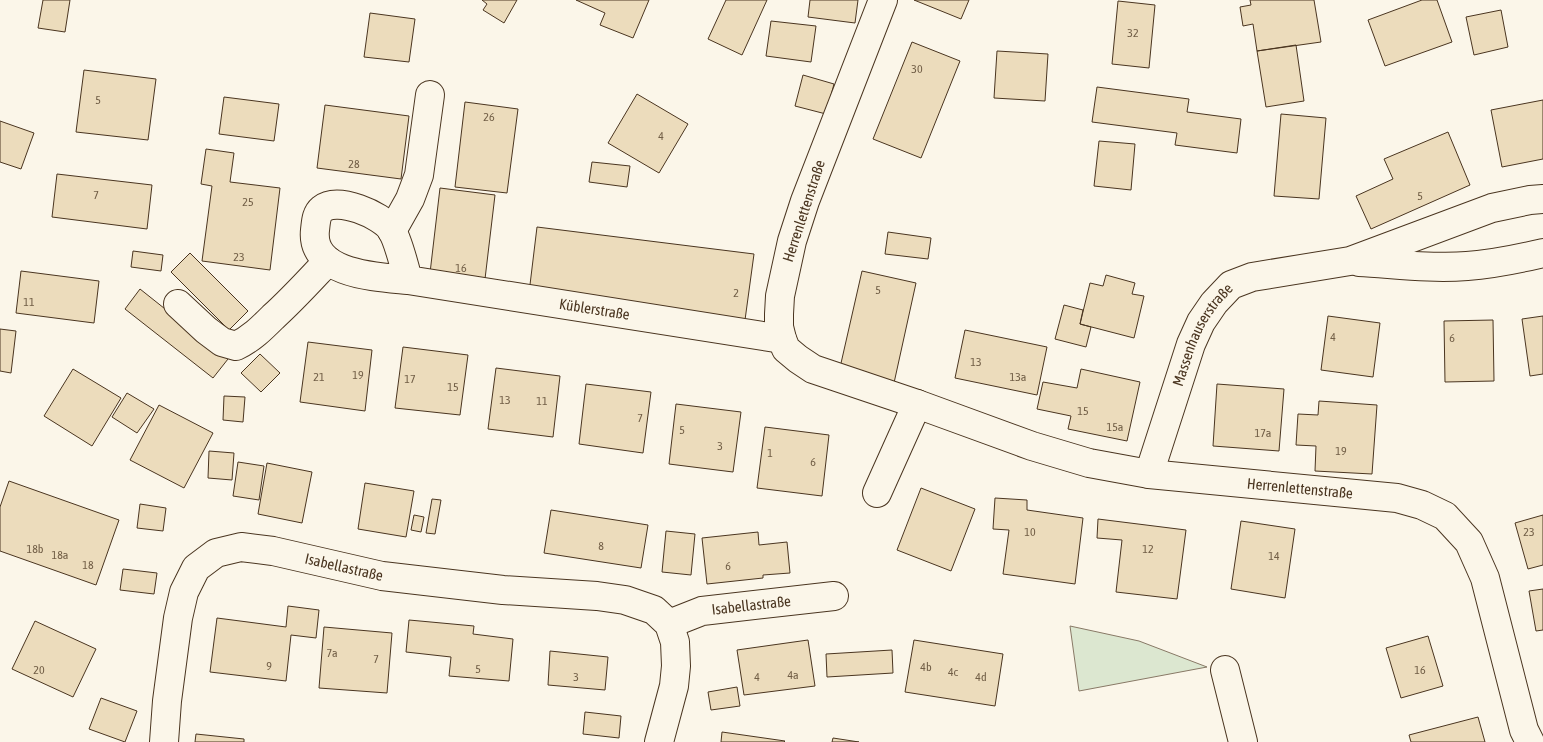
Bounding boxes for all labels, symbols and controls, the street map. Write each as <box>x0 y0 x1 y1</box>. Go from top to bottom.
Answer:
house number: 32 <box>1127 26 1139 40</box>
house number: 30 <box>911 62 923 76</box>
house number: 5 <box>95 93 101 107</box>
house number: 26 <box>483 110 495 124</box>
house number: 4 <box>658 129 664 143</box>
house number: 28 <box>348 157 360 171</box>
street label: Herrenlettenstraße <box>779 158 828 264</box>
house number: 7 <box>93 188 99 202</box>
house number: 5 <box>1417 189 1423 203</box>
house number: 25 <box>242 195 254 209</box>
house number: 23 <box>233 250 245 264</box>
house number: 16 <box>455 261 467 275</box>
street label: Massenhauserstraße <box>1169 280 1236 388</box>
house number: 5 <box>875 283 881 297</box>
house number: 2 <box>733 286 739 300</box>
house number: 11 <box>23 295 35 309</box>
street label: Küblerstraße <box>558 295 631 323</box>
house number: 4 <box>1330 330 1336 344</box>
house number: 6 <box>1449 331 1455 345</box>
house number: 13 <box>970 355 982 369</box>
house number: 19 <box>352 368 364 382</box>
house number: 21 <box>313 370 325 384</box>
house number: 13a <box>1010 370 1026 384</box>
house number: 17 <box>404 372 416 386</box>
house number: 15 <box>447 380 459 394</box>
house number: 13 <box>499 393 511 407</box>
house number: 11 <box>536 394 548 408</box>
house number: 15 <box>1077 404 1089 418</box>
house number: 7 <box>637 411 643 425</box>
house number: 15a <box>1107 420 1123 434</box>
house number: 5 <box>679 423 685 437</box>
house number: 17a <box>1255 426 1271 440</box>
house number: 3 <box>717 439 723 453</box>
house number: 19 <box>1335 444 1347 458</box>
house number: 1 <box>767 446 773 460</box>
house number: 6 <box>810 455 816 469</box>
street label: Herrenlettenstraße <box>1246 475 1354 502</box>
house number: 10 <box>1024 525 1036 539</box>
house number: 23 <box>1523 525 1535 539</box>
house number: 8 <box>598 539 604 553</box>
house number: 18b <box>27 542 44 556</box>
house number: 12 <box>1142 542 1154 556</box>
house number: 18a <box>52 548 68 562</box>
house number: 14 <box>1268 549 1280 563</box>
street label: Isabellastraße <box>303 550 385 584</box>
house number: 18 <box>82 558 94 572</box>
house number: 6 <box>725 559 731 573</box>
street label: Isabellastraße <box>711 592 792 618</box>
house number: 7a <box>326 646 338 660</box>
house number: 7 <box>373 652 379 666</box>
house number: 9 <box>266 659 272 673</box>
house number: 4b <box>920 660 932 674</box>
house number: 5 <box>475 662 481 676</box>
house number: 20 <box>33 663 45 677</box>
house number: 16 <box>1414 663 1426 677</box>
house number: 4c <box>948 665 959 679</box>
house number: 4a <box>787 668 799 682</box>
house number: 3 <box>573 670 579 684</box>
house number: 4 <box>754 670 760 684</box>
house number: 4d <box>975 670 987 684</box>

